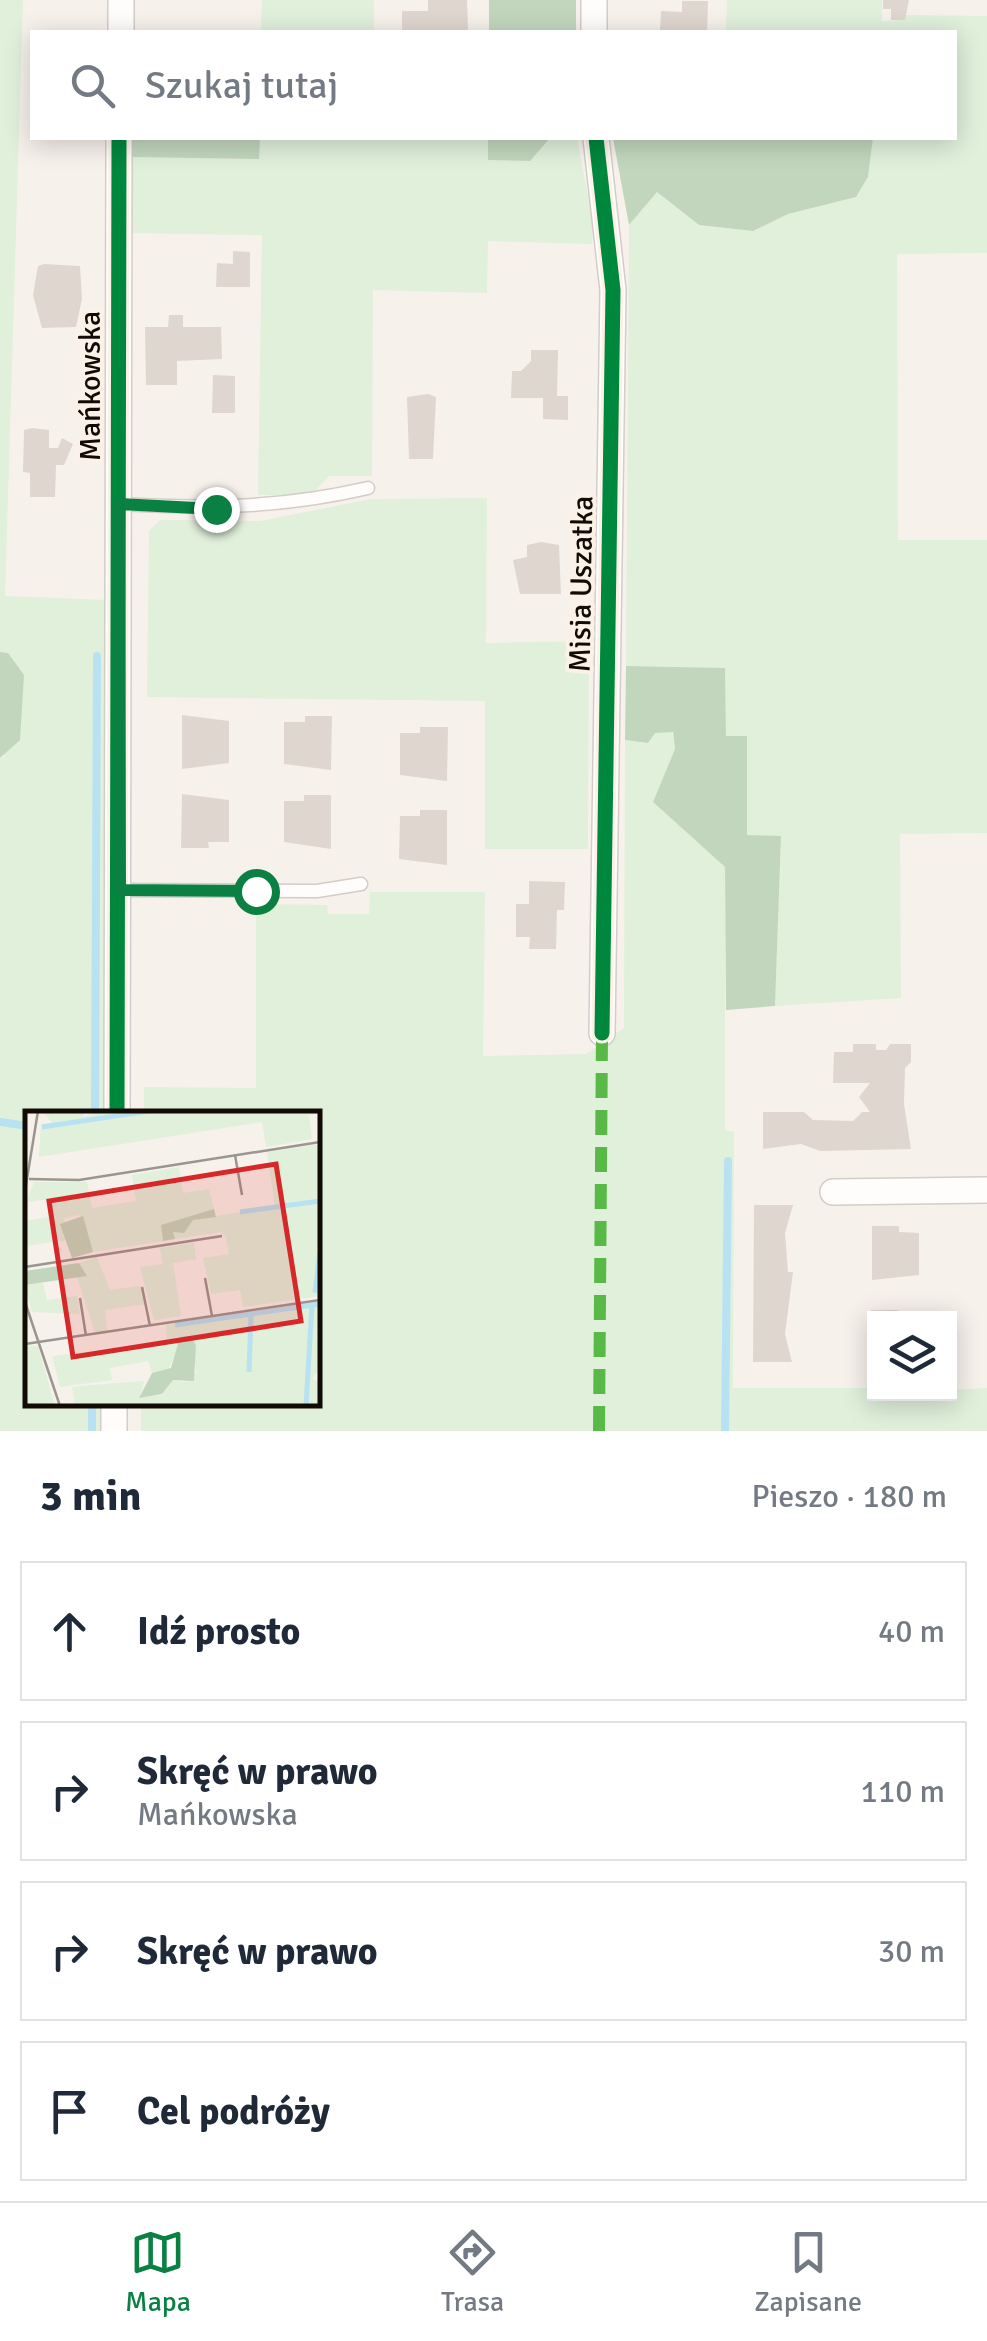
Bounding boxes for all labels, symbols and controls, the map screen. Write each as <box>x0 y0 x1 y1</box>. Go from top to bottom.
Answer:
search box <box>30 30 957 140</box>
icon: search <box>65 58 120 113</box>
text: Szukaj tutaj <box>145 62 338 109</box>
street label: Mańkowska <box>72 311 109 461</box>
route end <box>194 487 240 533</box>
street label: Misia Uszatka <box>561 495 602 673</box>
route start <box>234 869 280 915</box>
inset map <box>25 1111 320 1406</box>
map controls <box>867 1311 957 1401</box>
button: layers <box>867 1311 957 1401</box>
text: 3 min <box>40 1471 141 1522</box>
text: Pieszo · 180 m <box>751 1477 947 1516</box>
icon: ahead <box>42 1604 97 1659</box>
text: Idź prosto <box>137 1608 300 1655</box>
text: 40 m <box>878 1612 945 1651</box>
text: Skręć w prawo <box>137 1748 378 1795</box>
icon: right <box>42 1764 97 1819</box>
text: 110 m <box>861 1772 945 1811</box>
text: Mańkowska <box>137 1795 298 1834</box>
icon: right <box>42 1924 97 1979</box>
text: Skręć w prawo <box>137 1928 378 1975</box>
text: 30 m <box>878 1932 945 1971</box>
icon: arrive <box>42 2084 97 2139</box>
text: Cel podróży <box>137 2088 330 2135</box>
tab: Mapa <box>125 2225 191 2319</box>
tab: Trasa <box>441 2225 504 2319</box>
tab: Zapisane <box>754 2225 862 2319</box>

